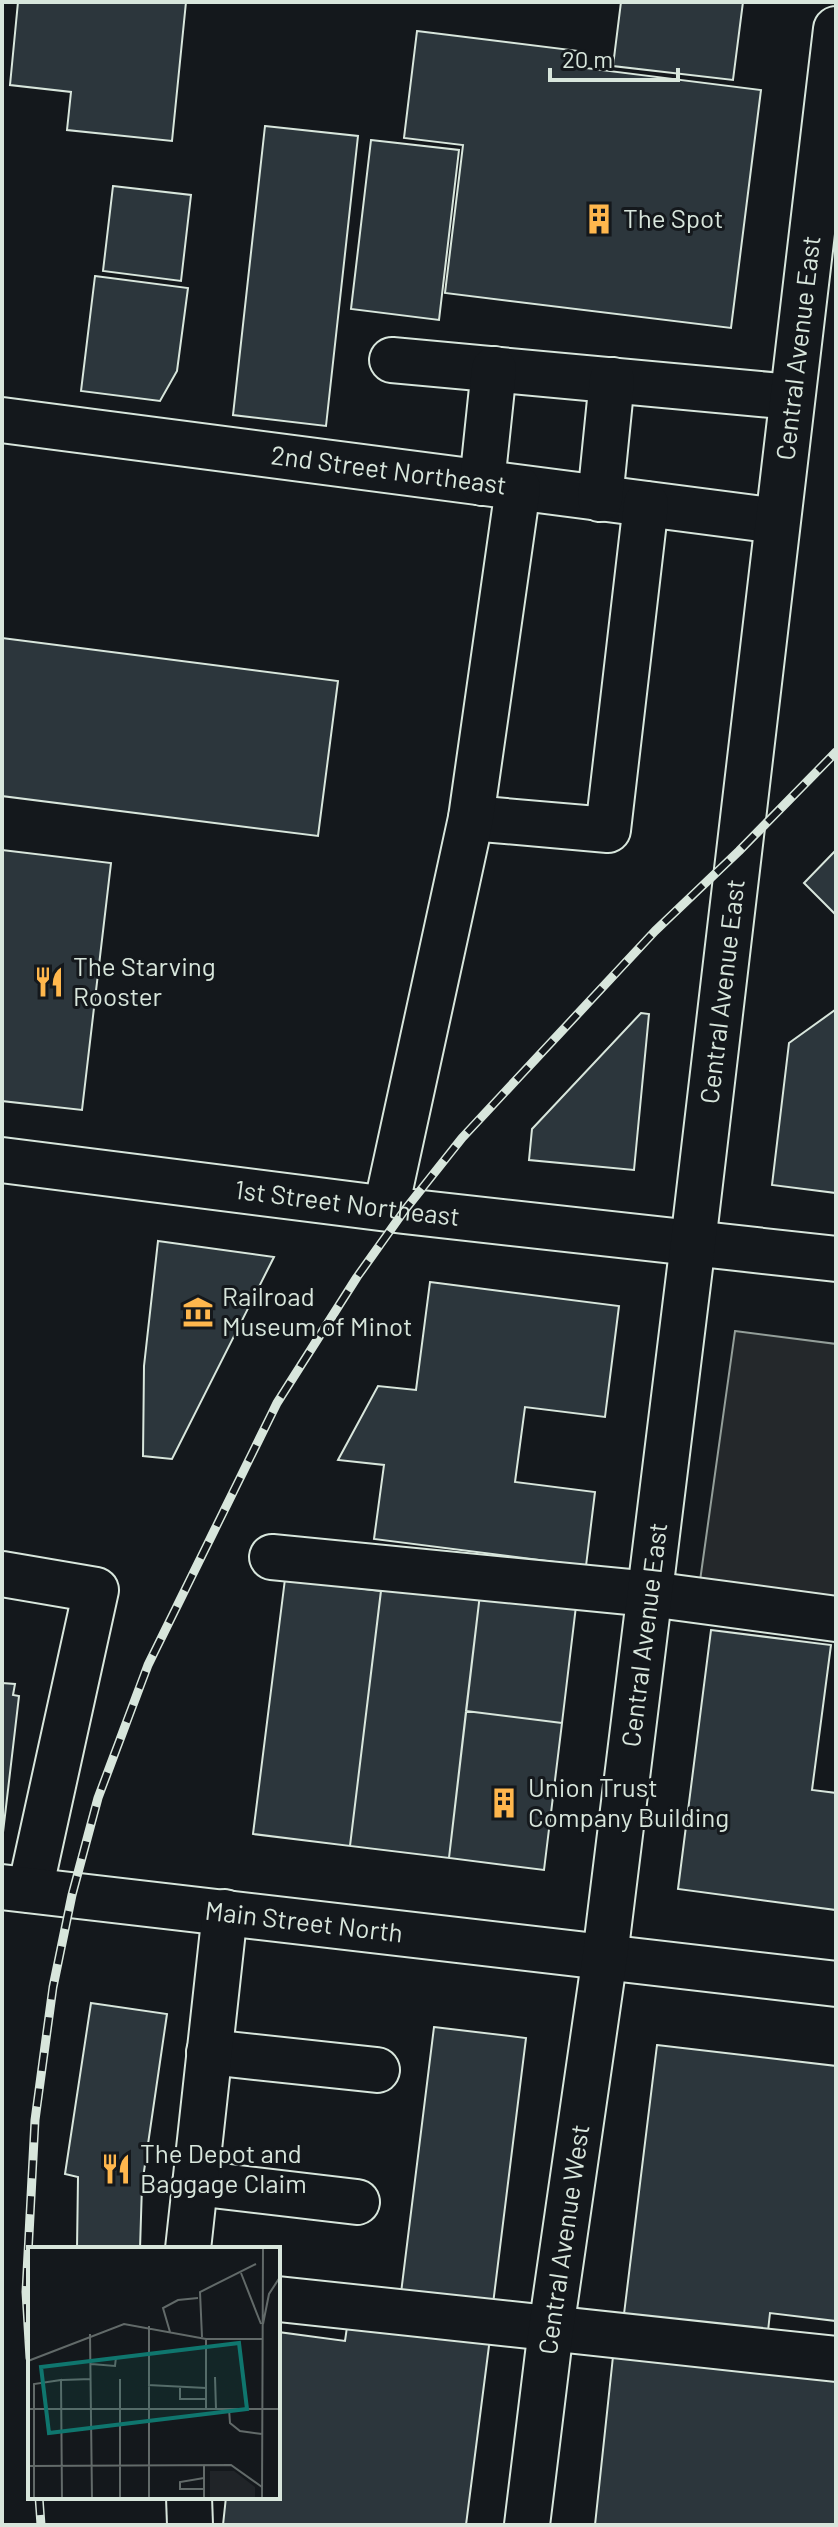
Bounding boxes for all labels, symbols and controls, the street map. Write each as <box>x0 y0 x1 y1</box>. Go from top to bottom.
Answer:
scale bar <box>550 32 678 82</box>
text: 20 m <box>562 44 613 73</box>
building icon: The Spot <box>582 202 616 236</box>
place label: The Spot <box>623 202 724 233</box>
street label: Central Avenue East <box>768 234 826 462</box>
street label: 2nd Street Northeast <box>269 438 509 500</box>
street label: Central Avenue East <box>693 877 750 1105</box>
place label: The Starving Rooster <box>73 950 216 1011</box>
restaurant icon: The Starving Rooster <box>32 965 66 999</box>
street label: 1st Street Northeast <box>233 1173 461 1231</box>
place label: Railroad Museum of Minot <box>222 1280 413 1341</box>
museum icon: Railroad Museum of Minot <box>181 1295 215 1329</box>
street label: Central Avenue East <box>614 1521 672 1749</box>
place label: Union Trust Company Building <box>528 1771 729 1832</box>
building icon: Union Trust Company Building <box>487 1786 521 1820</box>
street label: Main Street North <box>203 1894 405 1948</box>
street label: Central Avenue West <box>531 2122 594 2356</box>
place label: The Depot and Baggage Claim <box>140 2137 307 2198</box>
restaurant icon: The Depot and Baggage Claim <box>99 2152 133 2186</box>
inset map <box>28 2247 280 2499</box>

